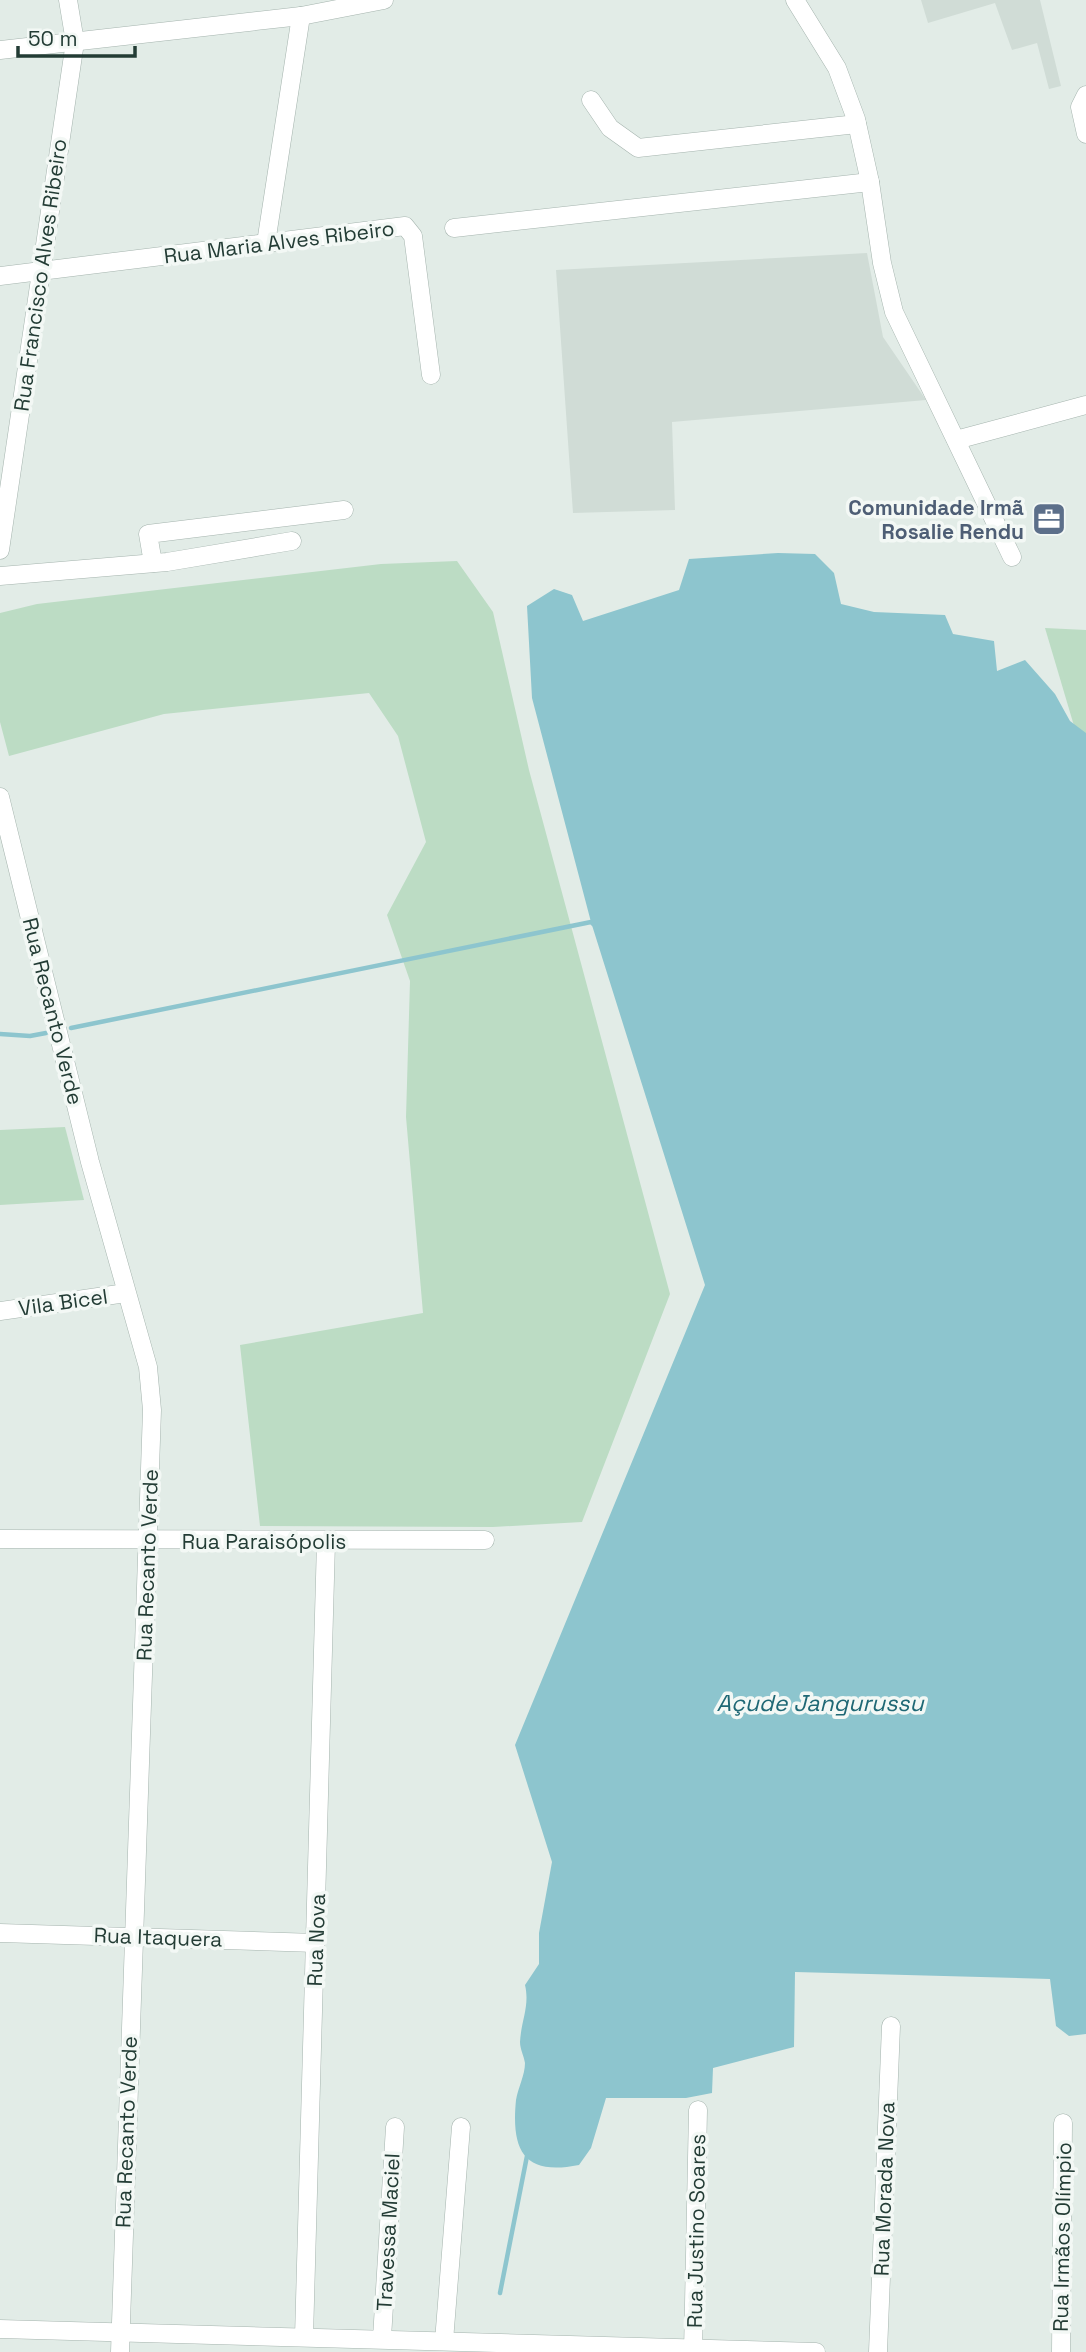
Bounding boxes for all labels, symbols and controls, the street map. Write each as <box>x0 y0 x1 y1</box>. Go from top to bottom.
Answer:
scale bar <box>18 14 135 58</box>
text: 50 m <box>28 25 78 52</box>
street label: Rua Francisco Alves Ribeiro <box>7 137 73 413</box>
street label: Rua Maria Alves Ribeiro <box>162 214 396 270</box>
place label: Comunidade Irmã Rosalie Rendu <box>848 494 1024 545</box>
office icon: Comunidade Irmã Rosalie Rendu <box>1030 500 1068 538</box>
street label: Rua Recanto Verde <box>17 915 89 1107</box>
street label: Vila Bicel <box>17 1282 109 1322</box>
street label: Rua Recanto Verde <box>130 1469 164 1661</box>
street label: Rua Paraisópolis <box>182 1528 346 1555</box>
water label: Açude Jangurussu <box>717 1688 924 1718</box>
street label: Rua Nova <box>301 1893 331 1987</box>
street label: Rua Itaquera <box>93 1921 223 1953</box>
street label: Rua Recanto Verde <box>109 2036 143 2228</box>
street label: Rua Morada Nova <box>867 2101 901 2277</box>
street label: Rua Justino Soares <box>681 2134 711 2328</box>
street label: Rua Irmãos Olímpio <box>1047 2142 1077 2332</box>
street label: Travessa Maciel <box>370 2152 406 2312</box>

